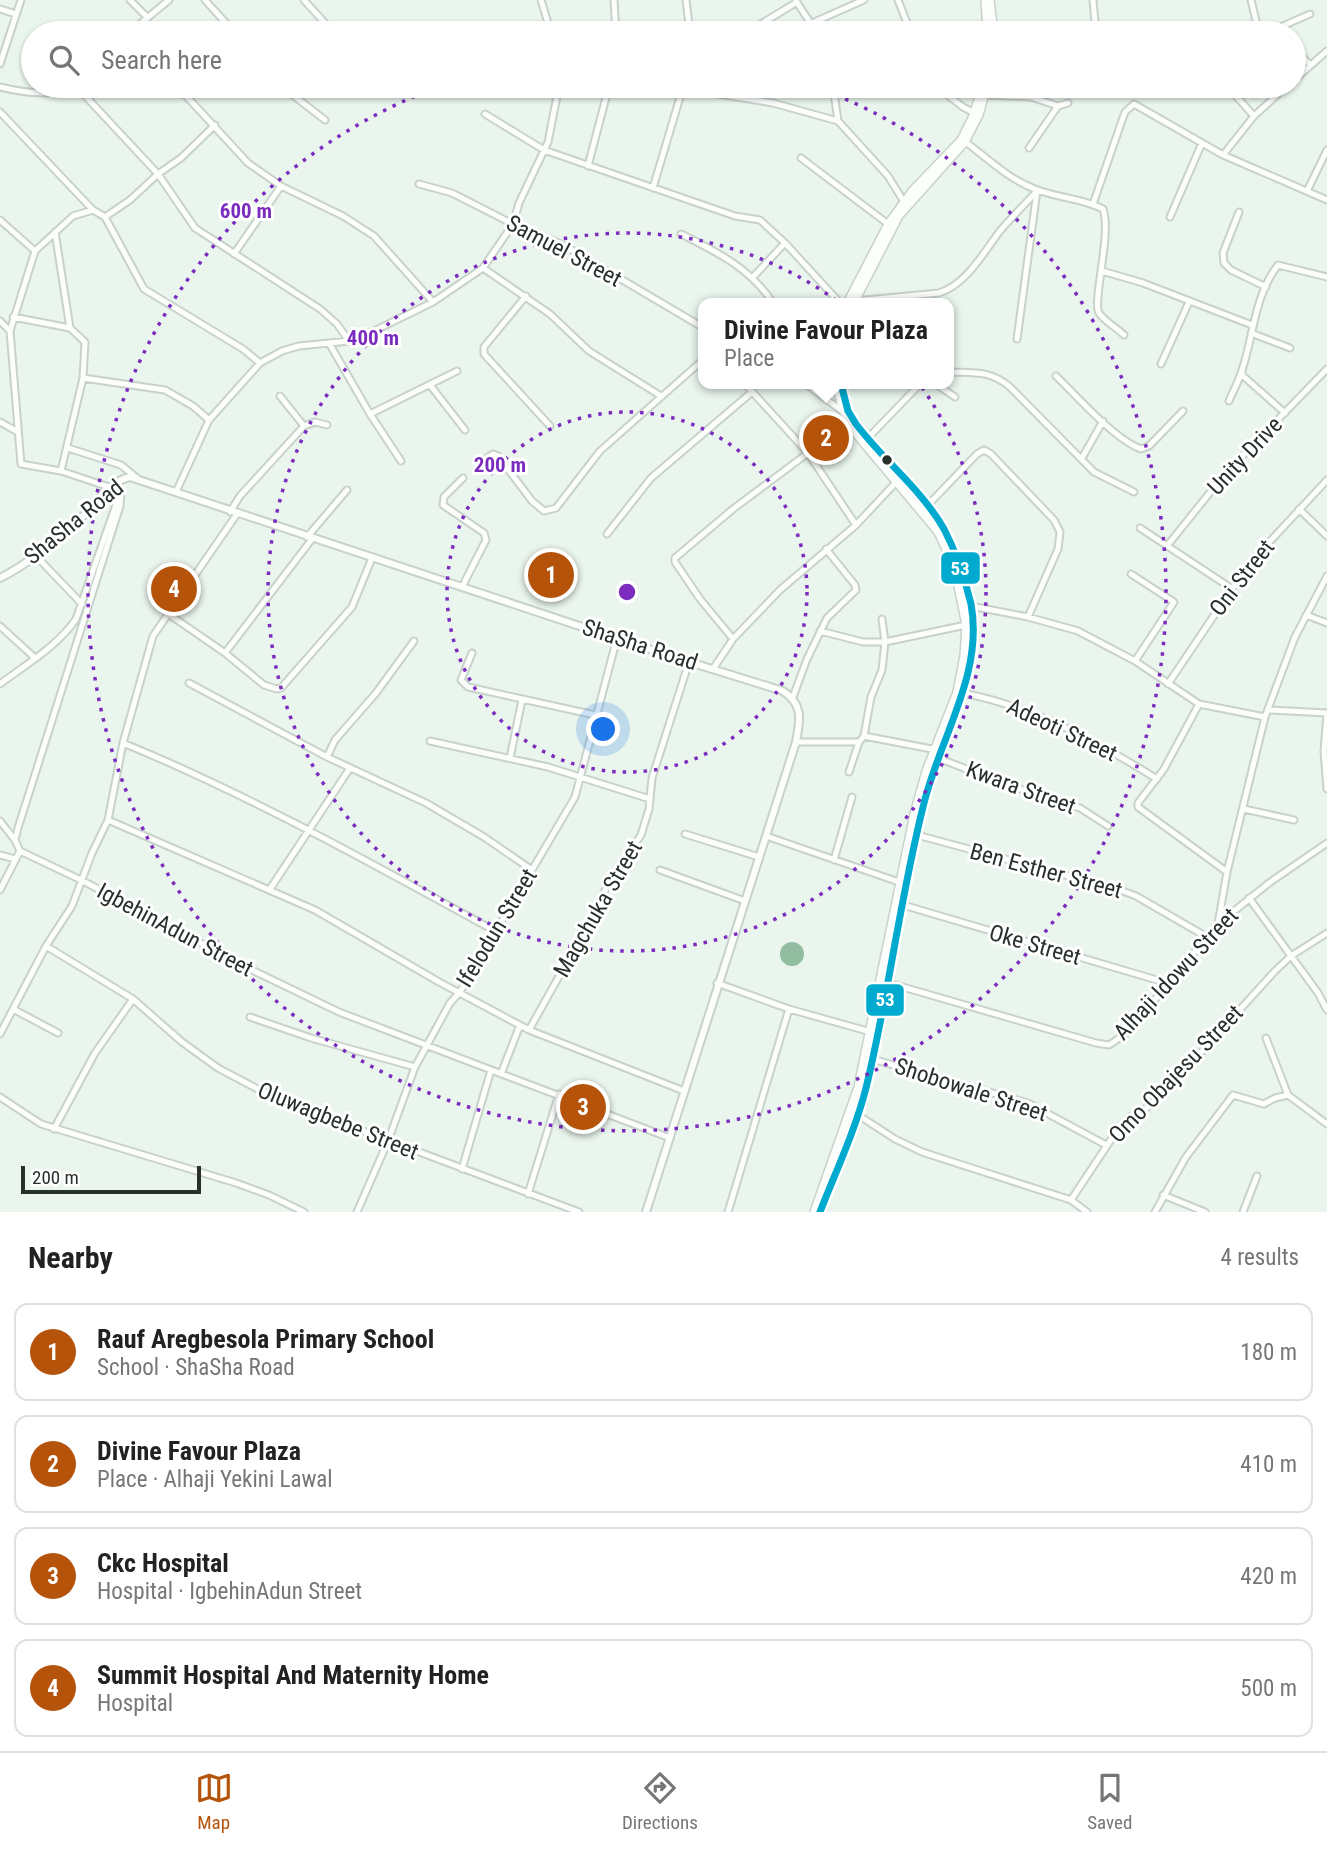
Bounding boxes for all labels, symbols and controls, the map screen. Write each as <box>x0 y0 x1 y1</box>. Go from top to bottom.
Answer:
search box <box>21 21 1306 98</box>
icon: search <box>45 41 83 79</box>
text: Search here <box>101 45 222 75</box>
text: 600 m <box>220 199 272 223</box>
street label: Samuel Street <box>502 209 626 293</box>
popup <box>698 298 954 389</box>
text: Divine Favour Plaza <box>724 315 928 345</box>
text: 400 m <box>347 326 399 350</box>
text: Place <box>724 345 774 372</box>
street label: Unity Drive <box>1202 411 1288 501</box>
pin: 2 <box>803 412 849 464</box>
text: 200 m <box>474 453 526 477</box>
unlabelled marker <box>880 453 894 467</box>
street label: ShaSha Road <box>19 474 129 570</box>
street label: Oni Street <box>1204 534 1280 622</box>
pin: 1 <box>528 549 574 601</box>
line badge: 53 <box>940 551 981 585</box>
text: 53 <box>950 557 970 580</box>
pin: 4 <box>151 563 197 615</box>
centre of rings <box>615 580 639 604</box>
street label: ShaSha Road <box>579 614 701 676</box>
street label: Adeoti Street <box>1003 693 1121 767</box>
your location <box>586 712 620 746</box>
street label: Kwara Street <box>963 756 1079 820</box>
street label: Magchuka Street <box>548 836 648 982</box>
street label: Ben Esther Street <box>967 838 1125 904</box>
street label: Ifelodun Street <box>451 864 543 992</box>
street label: IgbehinAdun Street <box>92 878 258 982</box>
street label: Alhaji Idowu Street <box>1108 903 1244 1045</box>
street label: Oke Street <box>986 919 1084 971</box>
line badge: 53 <box>865 983 905 1017</box>
text: 53 <box>875 988 895 1011</box>
street label: Omo Obajesu Street <box>1103 1000 1249 1148</box>
street label: Shobowale Street <box>891 1053 1051 1127</box>
street label: Oluwagbebe Street <box>254 1076 422 1166</box>
pin: 3 <box>560 1081 606 1133</box>
scale bar <box>21 1163 201 1195</box>
text: 200 m <box>32 1166 79 1189</box>
text: Nearby <box>28 1240 113 1275</box>
text: 4 results <box>1221 1244 1299 1271</box>
text: Rauf Aregbesola Primary School <box>97 1324 434 1354</box>
text: 1 <box>47 1339 59 1366</box>
text: 180 m <box>1240 1339 1297 1366</box>
text: School · ShaSha Road <box>97 1354 295 1381</box>
text: Divine Favour Plaza <box>97 1436 301 1466</box>
text: 2 <box>47 1451 59 1478</box>
text: 410 m <box>1240 1451 1297 1478</box>
text: Place · Alhaji Yekini Lawal <box>97 1466 333 1493</box>
text: Ckc Hospital <box>97 1548 229 1578</box>
text: 3 <box>47 1563 59 1590</box>
text: 420 m <box>1240 1563 1297 1590</box>
text: Hospital · IgbehinAdun Street <box>97 1578 362 1605</box>
text: Summit Hospital And Maternity Home <box>97 1660 489 1690</box>
text: 4 <box>47 1675 59 1702</box>
text: 500 m <box>1240 1675 1297 1702</box>
text: Hospital <box>97 1690 173 1717</box>
tab: Map <box>195 1769 233 1834</box>
tab: Directions <box>622 1769 698 1834</box>
tab: Saved <box>1087 1769 1132 1834</box>

